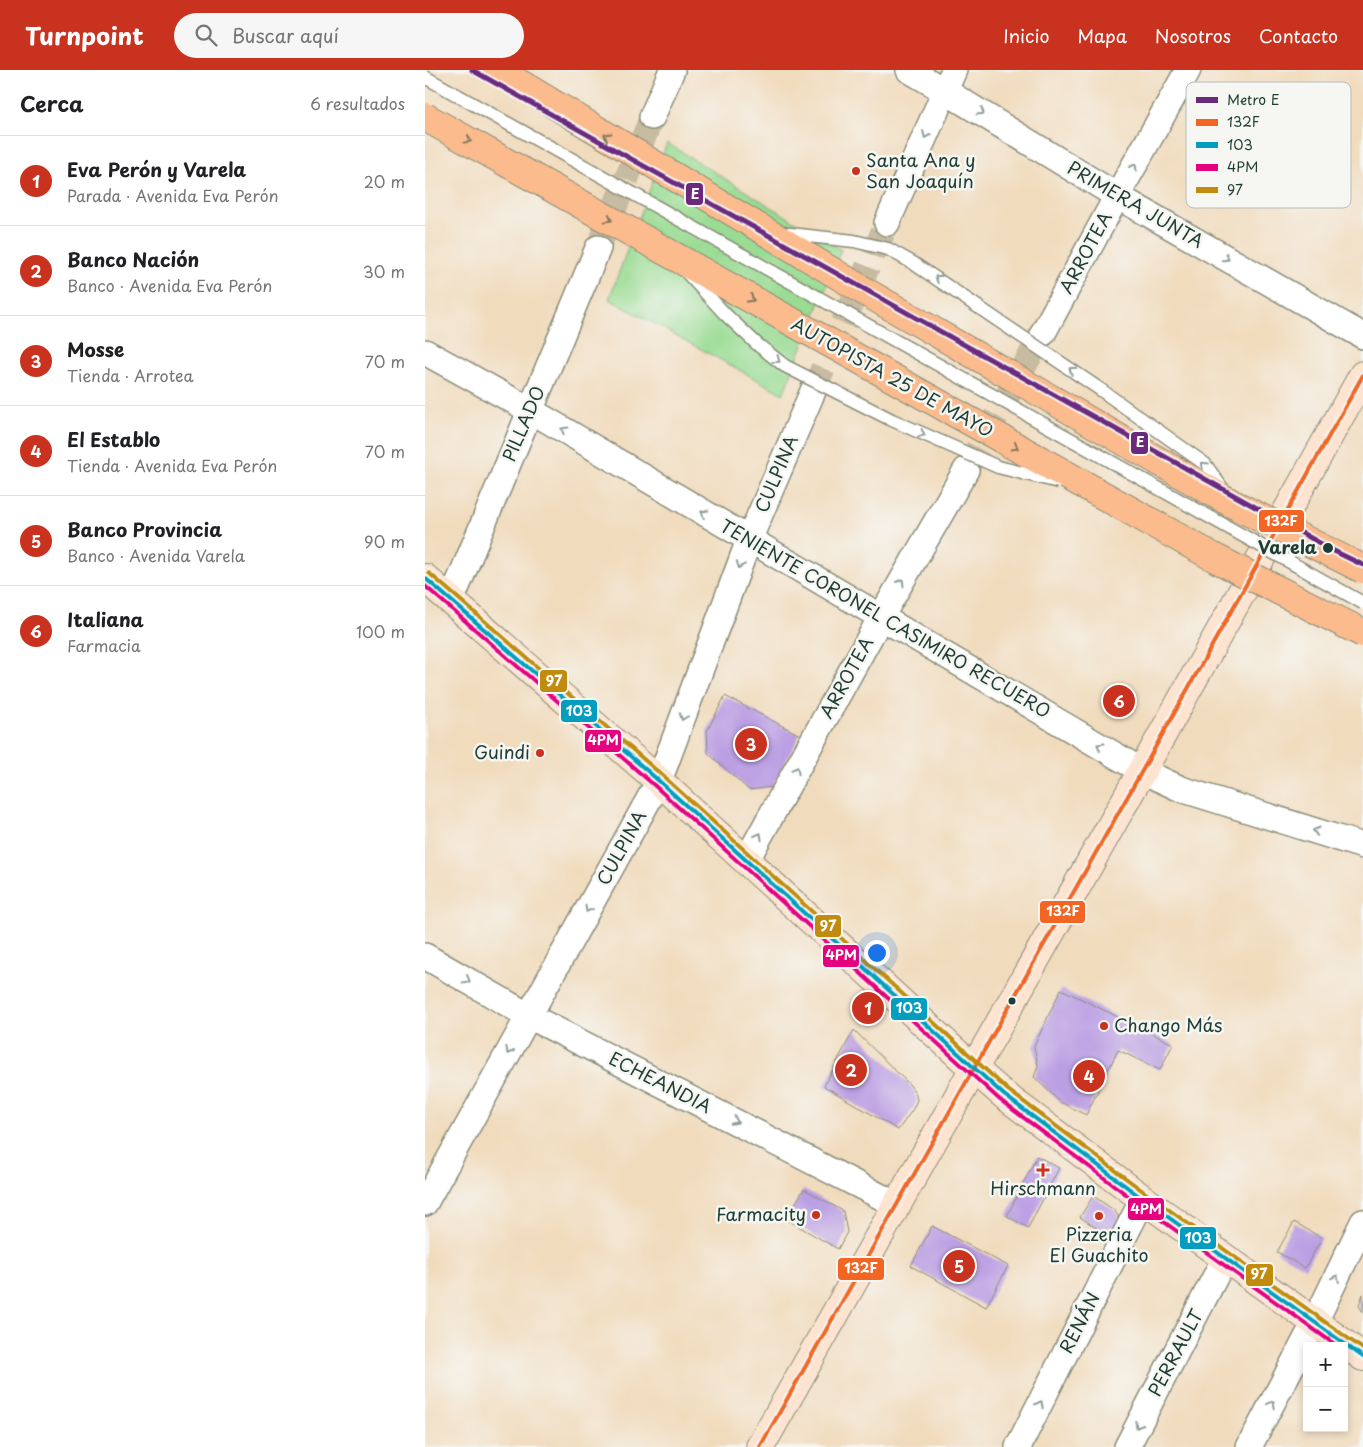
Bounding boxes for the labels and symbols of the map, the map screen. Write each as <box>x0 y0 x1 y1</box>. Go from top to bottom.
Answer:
legend <box>1186 82 1351 208</box>
text: Metro E <box>1227 89 1280 110</box>
one-way arrow <box>975 106 984 116</box>
text: 132F <box>1227 111 1260 132</box>
one-way arrow <box>921 130 932 139</box>
one-way arrow <box>604 133 613 143</box>
one-way arrow <box>462 134 471 144</box>
text: 103 <box>1227 134 1253 155</box>
place label: Santa Ana y San Joaquín <box>866 146 976 194</box>
street label: PRIMERA JUNTA <box>1062 154 1209 254</box>
text: 4PM <box>1227 156 1258 177</box>
one-way arrow <box>1127 163 1137 172</box>
marker: Santa Ana y San Joaquín <box>850 165 862 177</box>
text: 97 <box>1227 179 1243 200</box>
line badge: E <box>685 182 704 206</box>
text: E <box>691 183 700 204</box>
street label: ARROTEA <box>1052 206 1118 298</box>
one-way arrow <box>604 213 613 223</box>
one-way arrow <box>1220 252 1229 262</box>
one-way arrow <box>934 275 943 285</box>
one-way arrow <box>746 293 755 303</box>
street label: AUTOPISTA 25 DE MAYO <box>787 310 999 444</box>
one-way arrow <box>771 354 781 363</box>
one-way arrow <box>1068 367 1078 376</box>
street label: PILLADO <box>495 381 551 465</box>
one-way arrow <box>560 426 569 436</box>
one-way arrow <box>917 427 926 438</box>
street label: CULPINA <box>747 430 804 516</box>
line badge: E <box>1130 431 1149 455</box>
text: E <box>1136 431 1145 452</box>
one-way arrow <box>1010 440 1019 450</box>
one-way arrow <box>1200 462 1209 471</box>
one-way arrow <box>700 509 709 519</box>
line badge: 132F <box>1258 509 1305 533</box>
text: 132F <box>1264 510 1298 531</box>
street label: TENIENTE CORONEL CASIMIRO RECUERO <box>715 512 1056 724</box>
place label: Varela <box>1258 533 1317 560</box>
marker: Varela <box>1321 541 1335 555</box>
one-way arrow <box>736 560 746 569</box>
one-way arrow <box>895 578 905 587</box>
street label: ARROTEA <box>812 632 879 723</box>
line badge: 97 <box>539 669 568 693</box>
text: 97 <box>546 670 563 691</box>
pin: 6 <box>1103 682 1135 720</box>
line badge: 103 <box>560 699 598 723</box>
text: 103 <box>566 700 592 721</box>
one-way arrow <box>679 712 689 721</box>
pin: 3 <box>735 725 767 763</box>
line badge: 4PM <box>584 729 622 753</box>
text: 4PM <box>587 729 619 750</box>
place label: Guindi <box>474 738 530 765</box>
one-way arrow <box>1097 742 1106 752</box>
marker: Guindi <box>534 747 546 759</box>
one-way arrow <box>790 766 800 775</box>
street label: CULPINA <box>589 805 652 890</box>
one-way arrow <box>1313 827 1321 837</box>
one-way arrow <box>753 833 763 842</box>
line badge: 132F <box>1039 900 1086 924</box>
text: 132F <box>1046 900 1080 921</box>
one-way arrow <box>584 904 594 913</box>
line badge: 97 <box>814 914 842 938</box>
text: 97 <box>820 915 837 936</box>
your location <box>864 940 890 966</box>
line badge: 4PM <box>822 944 860 968</box>
text: 4PM <box>825 944 857 965</box>
one-way arrow <box>462 974 471 984</box>
pin: 1 <box>852 989 884 1027</box>
unlabelled marker <box>1007 996 1017 1006</box>
line badge: 103 <box>890 997 928 1021</box>
text: 103 <box>896 997 922 1018</box>
place label: Chango Más <box>1114 1011 1222 1038</box>
marker: Chango Más <box>1098 1020 1110 1032</box>
street label: ECHEANDIA <box>605 1044 717 1119</box>
one-way arrow <box>505 1046 515 1055</box>
pin: 2 <box>835 1051 867 1089</box>
pin: 4 <box>1073 1057 1105 1095</box>
one-way arrow <box>729 1115 738 1125</box>
marker: Hirschmann <box>1037 1164 1049 1176</box>
place label: Hirschmann <box>990 1174 1096 1201</box>
line badge: 4PM <box>1127 1197 1165 1221</box>
text: 4PM <box>1130 1198 1162 1219</box>
place label: Farmacity <box>716 1200 806 1227</box>
marker: Farmacity <box>810 1209 822 1221</box>
marker: Pizzeria El Guachito <box>1093 1210 1105 1222</box>
place label: Pizzeria El Guachito <box>1050 1220 1148 1268</box>
line badge: 103 <box>1179 1226 1217 1250</box>
text: 103 <box>1185 1227 1211 1248</box>
pin: 5 <box>943 1247 975 1285</box>
line badge: 132F <box>837 1257 885 1281</box>
text: 132F <box>844 1257 878 1278</box>
line badge: 97 <box>1245 1263 1274 1287</box>
text: 97 <box>1251 1263 1268 1284</box>
one-way arrow <box>1330 1274 1341 1283</box>
street label: RENÁN <box>1052 1287 1106 1358</box>
street label: PERRAULT <box>1140 1303 1209 1401</box>
one-way arrow <box>1034 1400 1044 1409</box>
one-way arrow <box>1266 1400 1276 1409</box>
one-way arrow <box>1134 1420 1144 1429</box>

